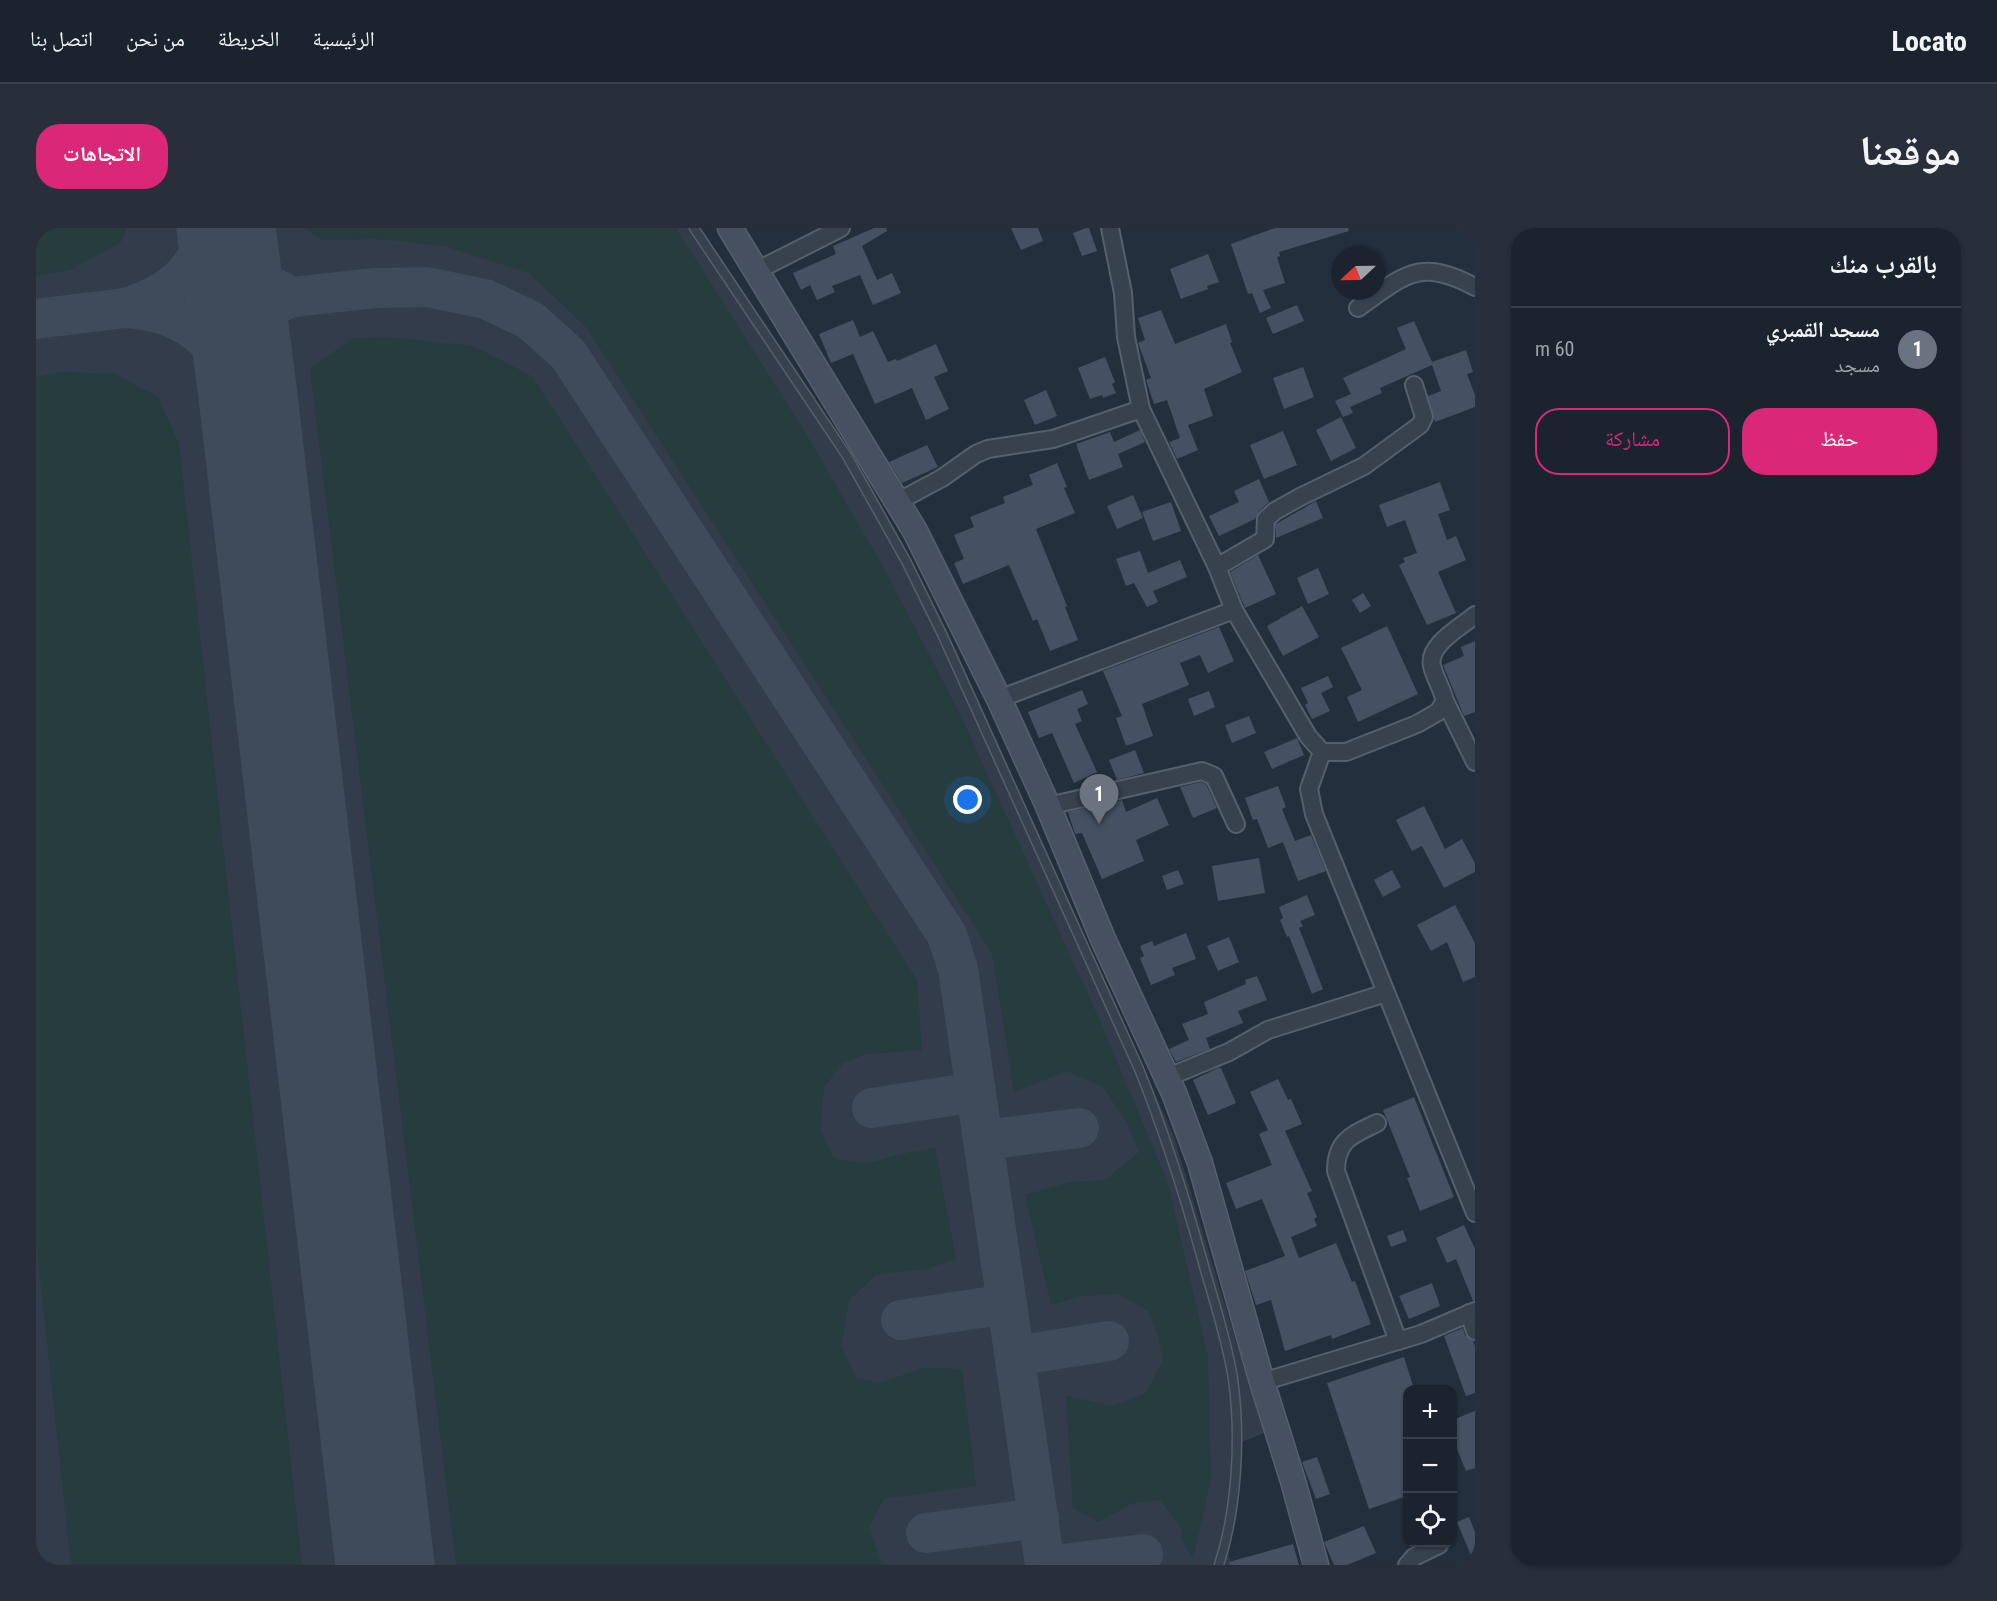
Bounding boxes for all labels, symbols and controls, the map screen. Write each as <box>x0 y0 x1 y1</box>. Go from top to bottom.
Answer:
text: Locato <box>1891 25 1967 58</box>
text: اتصل بنا <box>30 27 93 51</box>
text: من نحن <box>126 27 185 51</box>
text: الخريطة <box>218 27 280 51</box>
text: الرئيسية <box>313 27 375 51</box>
button: الاتجاهات <box>36 124 168 189</box>
text: موقعنا <box>1860 126 1961 175</box>
north arrow <box>1331 246 1385 300</box>
text: بالقرب منك <box>1830 249 1937 279</box>
text: مسجد القمبري <box>1766 317 1880 342</box>
text: 60 m <box>1535 337 1574 361</box>
text: 1 <box>1912 337 1923 361</box>
text: مسجد <box>1835 353 1880 377</box>
button: مشاركة <box>1535 408 1730 475</box>
button: حفظ <box>1742 408 1937 475</box>
pin: 1 <box>1080 774 1118 824</box>
your location <box>953 785 982 814</box>
map controls <box>1403 1385 1457 1547</box>
button: + <box>1403 1385 1457 1439</box>
button: − <box>1403 1439 1457 1493</box>
button: locate <box>1403 1493 1457 1547</box>

